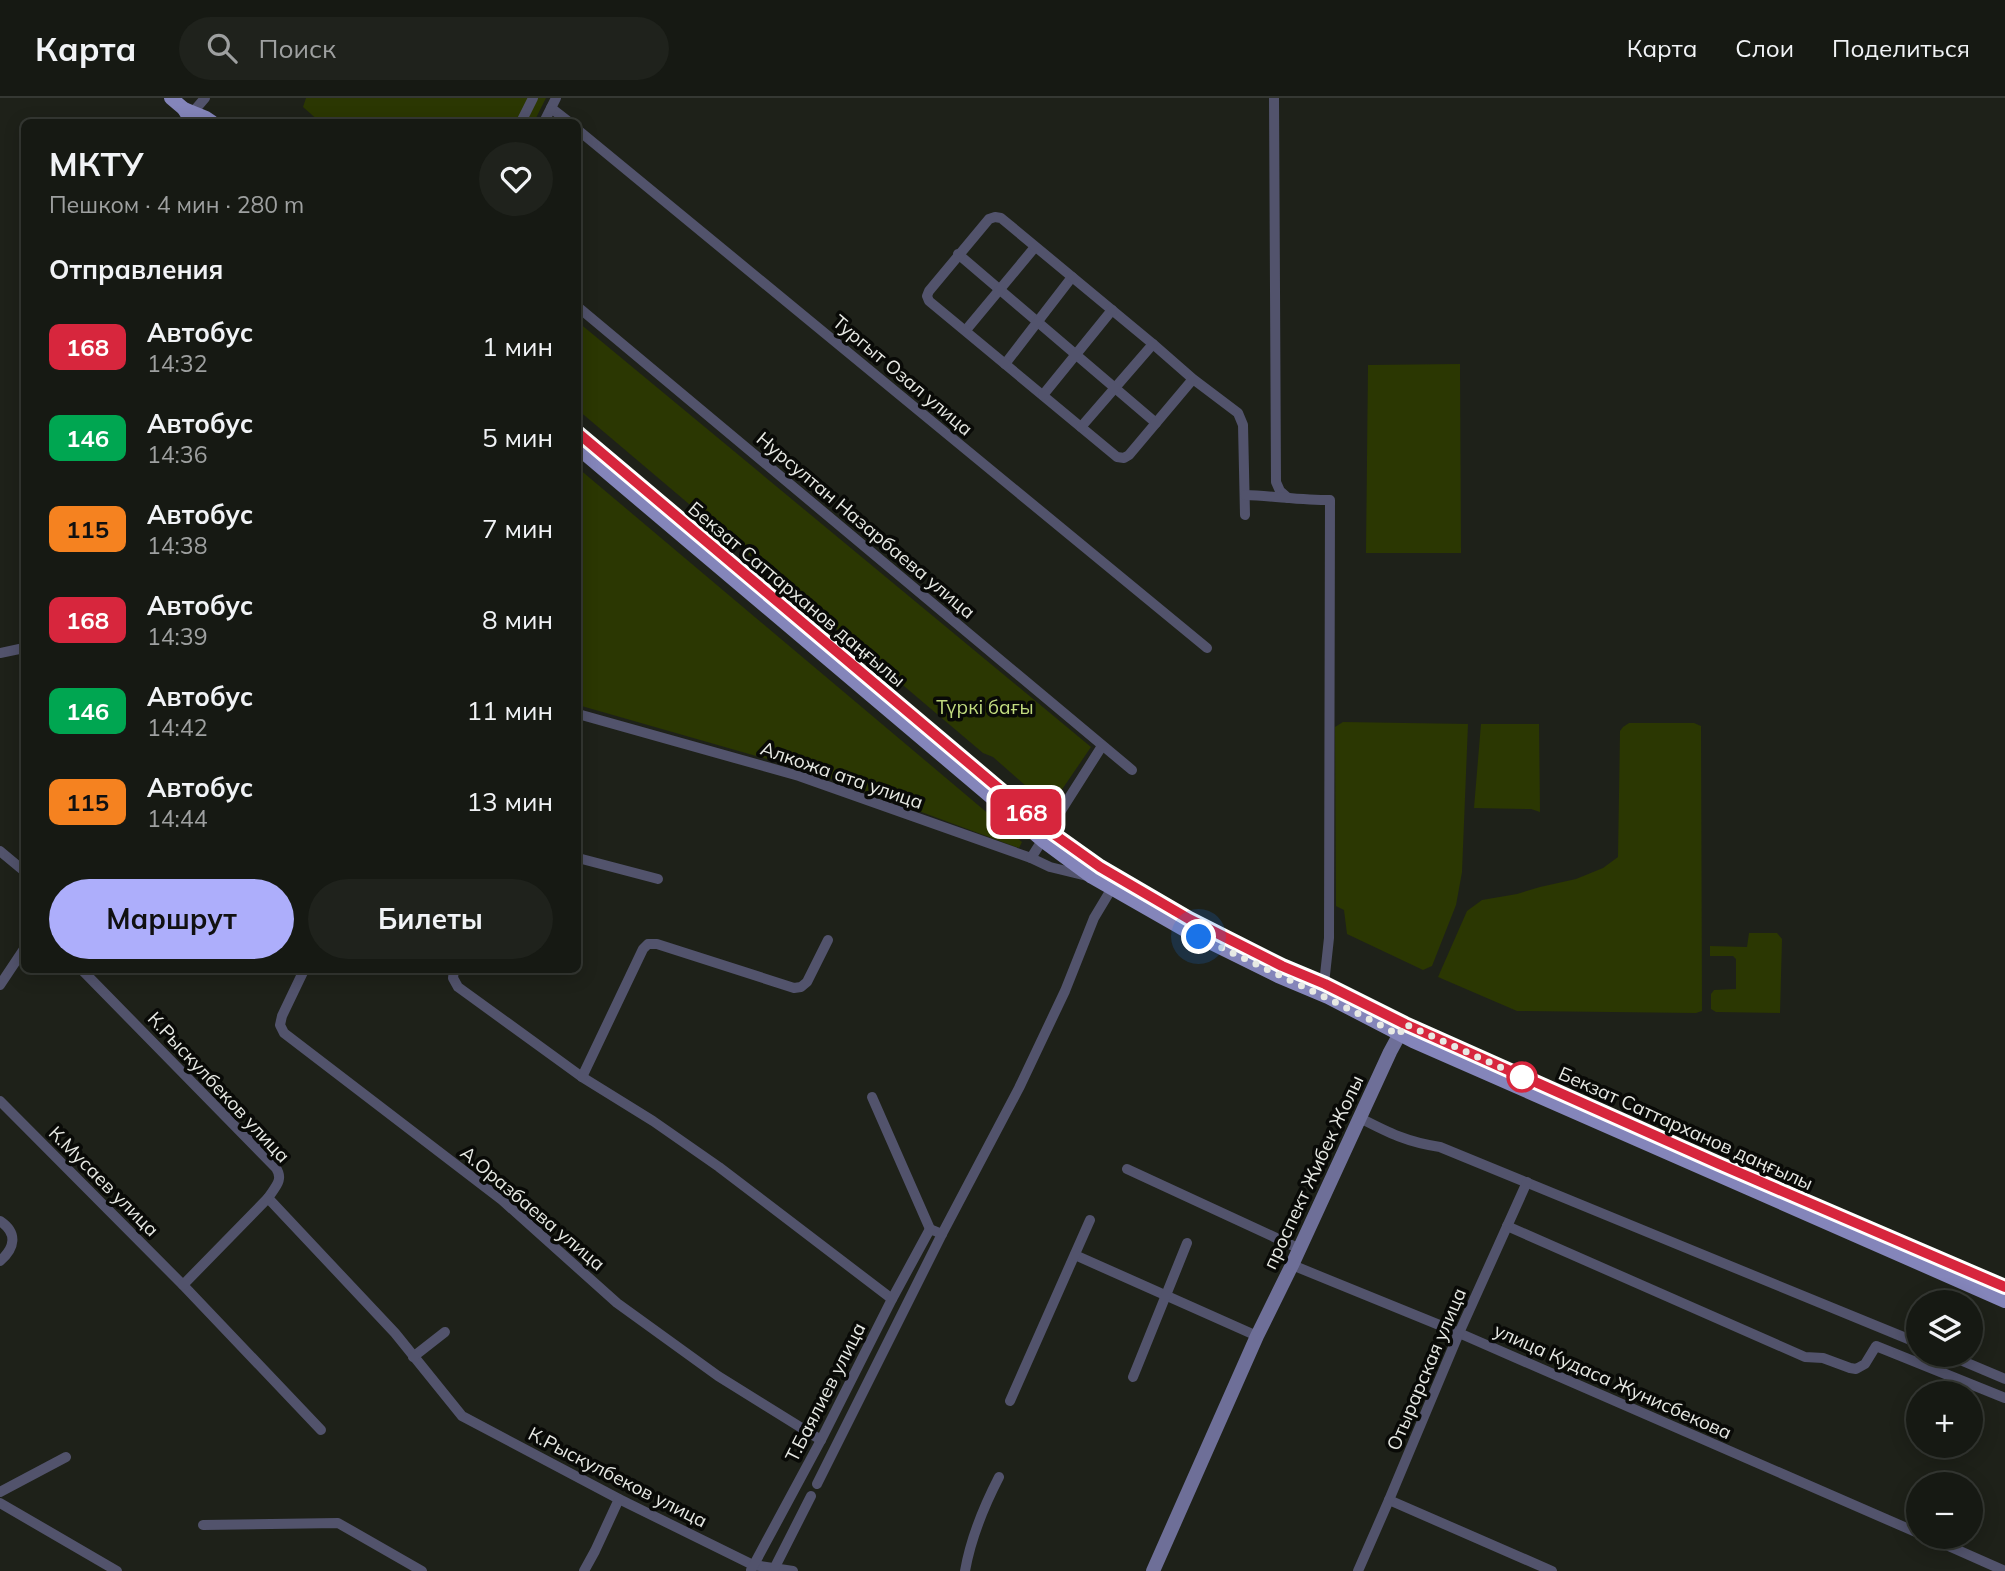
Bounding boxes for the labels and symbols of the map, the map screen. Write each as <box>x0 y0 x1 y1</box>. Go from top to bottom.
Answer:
street label: Тургыт Озал улица <box>828 309 978 441</box>
street label: Нурсултан Назарбаева улица <box>752 426 980 624</box>
street label: Бекзат Саттарханов даңғылы <box>684 496 910 692</box>
park label: Түркі бағы <box>936 695 1034 719</box>
street label: Алкожа ата улица <box>758 736 926 814</box>
line badge: 168 <box>986 789 1066 835</box>
your location <box>1181 919 1216 954</box>
street label: К.Рыскулбеков улица <box>143 1006 295 1168</box>
street label: Бекзат Саттарханов даңғылы <box>1555 1061 1817 1195</box>
unlabelled marker <box>1507 1062 1537 1092</box>
street label: проспект Жибек Жолы <box>1258 1071 1368 1273</box>
street label: К.Мусаев улица <box>44 1121 164 1241</box>
street label: А.Оразбаева улица <box>456 1141 610 1275</box>
street label: Отырарская улица <box>1381 1284 1471 1454</box>
street label: Т.Баялиев улица <box>779 1318 871 1466</box>
street label: улица Кудаса Жунисбекова <box>1490 1318 1736 1444</box>
street label: К.Рыскулбеков улица <box>524 1421 712 1533</box>

